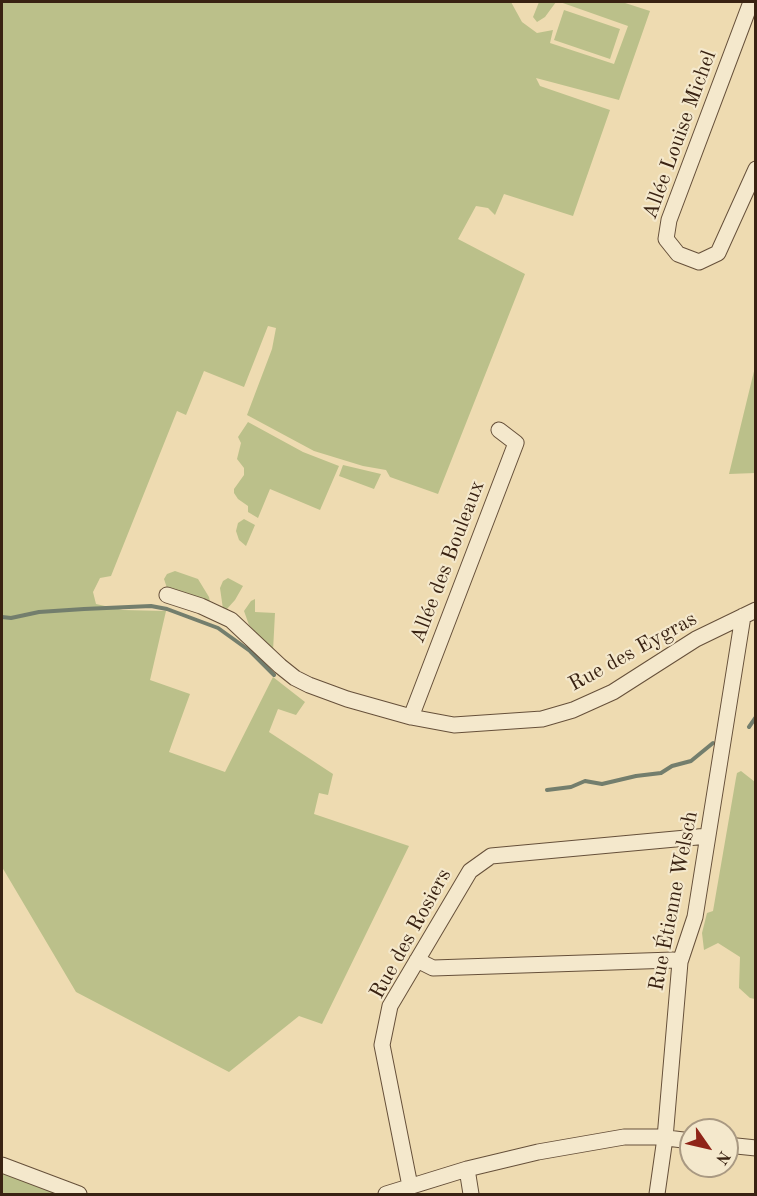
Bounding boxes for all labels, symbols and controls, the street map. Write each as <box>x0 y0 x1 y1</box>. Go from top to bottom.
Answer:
street label: Allée Louise Michel <box>638 47 722 223</box>
street label: Allée des Bouleaux <box>405 477 491 647</box>
street label: Rue des Eygras <box>565 606 701 698</box>
street label: Rue Étienne Welsch <box>644 809 704 993</box>
street label: Rue des Rosiers <box>365 864 457 1004</box>
north arrow <box>679 1118 739 1178</box>
text: N <box>712 1147 732 1166</box>

